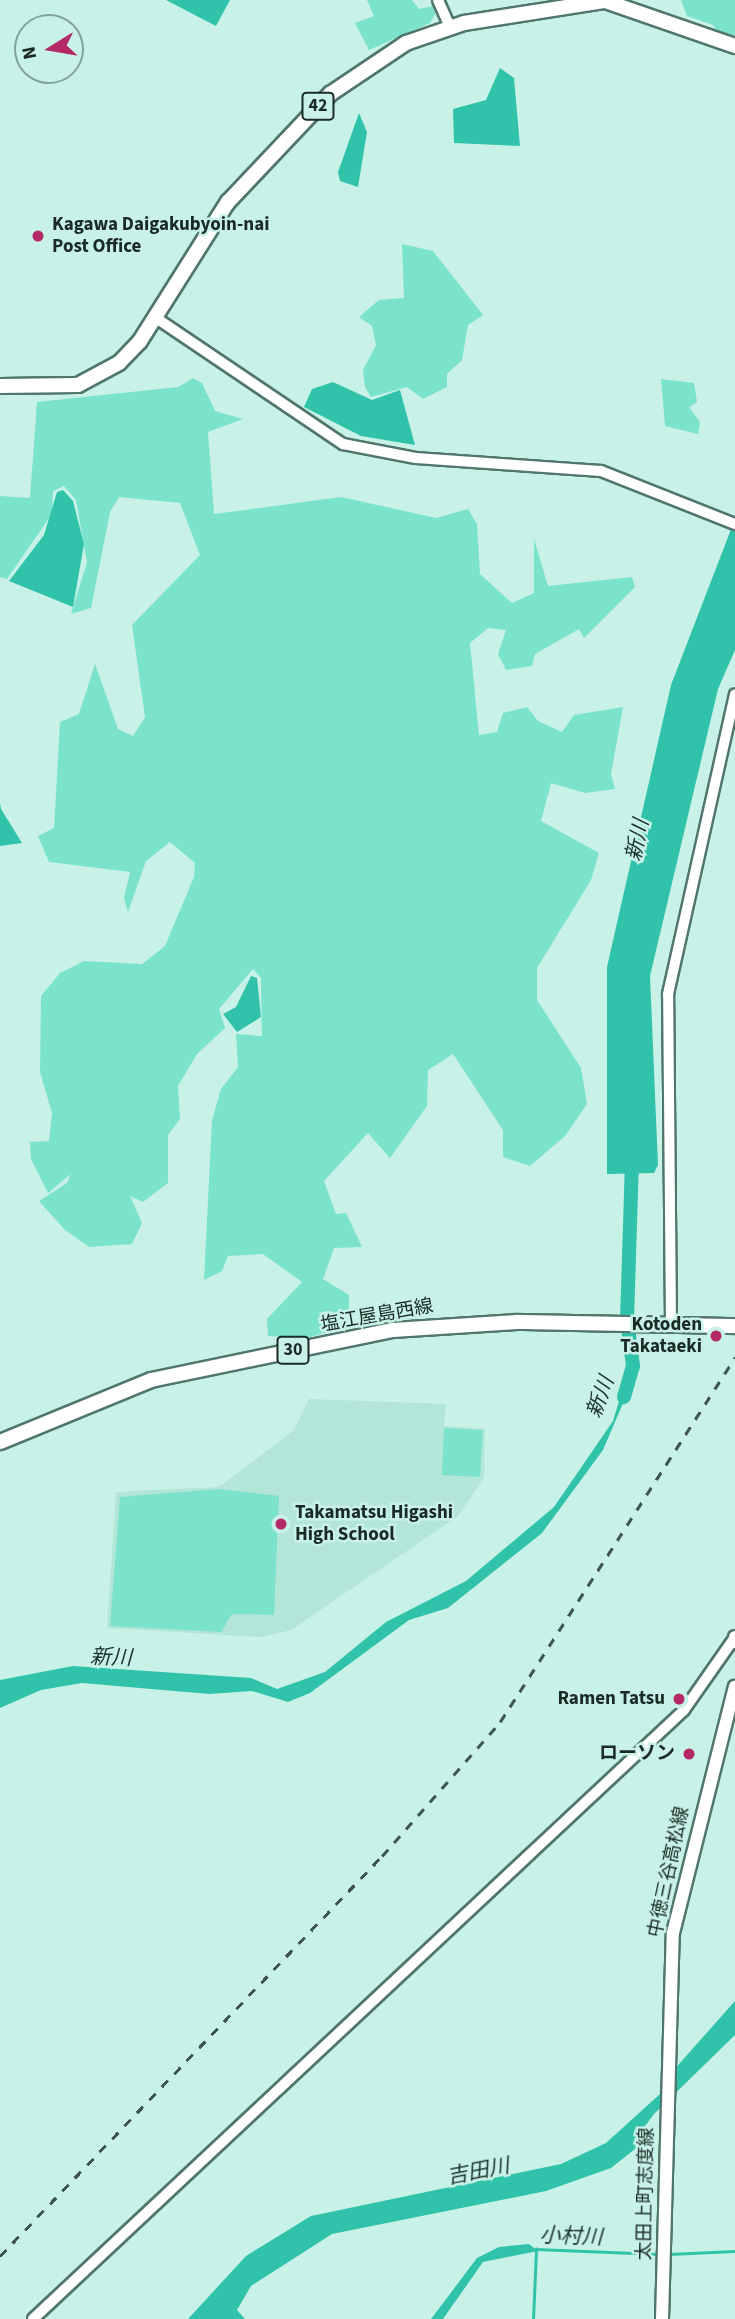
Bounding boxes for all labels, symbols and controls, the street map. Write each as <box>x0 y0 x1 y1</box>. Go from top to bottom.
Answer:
north arrow <box>14 14 84 84</box>
text: N <box>15 44 44 62</box>
road number: 42 <box>300 92 336 120</box>
place label: Kagawa Daigakubyoin-nai Post Office <box>52 214 269 258</box>
marker: Kagawa Daigakubyoin-nai Post Office <box>30 228 46 244</box>
water label: 新川 <box>620 817 654 863</box>
street label: 塩江屋島西線 <box>319 1295 435 1337</box>
place label: Kotoden Takataeki <box>620 1314 702 1358</box>
marker: Kotoden Takataeki <box>708 1328 724 1344</box>
road number: 30 <box>276 1336 310 1364</box>
water label: 新川 <box>581 1373 619 1421</box>
place label: Takamatsu Higashi High School <box>295 1502 453 1546</box>
marker: Takamatsu Higashi High School <box>273 1516 289 1532</box>
water label: 新川 <box>90 1644 132 1670</box>
place label: Ramen Tatsu <box>557 1688 665 1710</box>
marker: Ramen Tatsu <box>671 1691 687 1707</box>
place label: ローソン <box>599 1743 675 1765</box>
marker: ローソン <box>681 1746 697 1762</box>
street label: 中徳三谷高松線 <box>644 1805 694 1939</box>
street label: 太田上町志度線 <box>633 2127 659 2261</box>
water label: 吉田川 <box>445 2153 511 2189</box>
water label: 小村川 <box>539 2222 603 2250</box>

